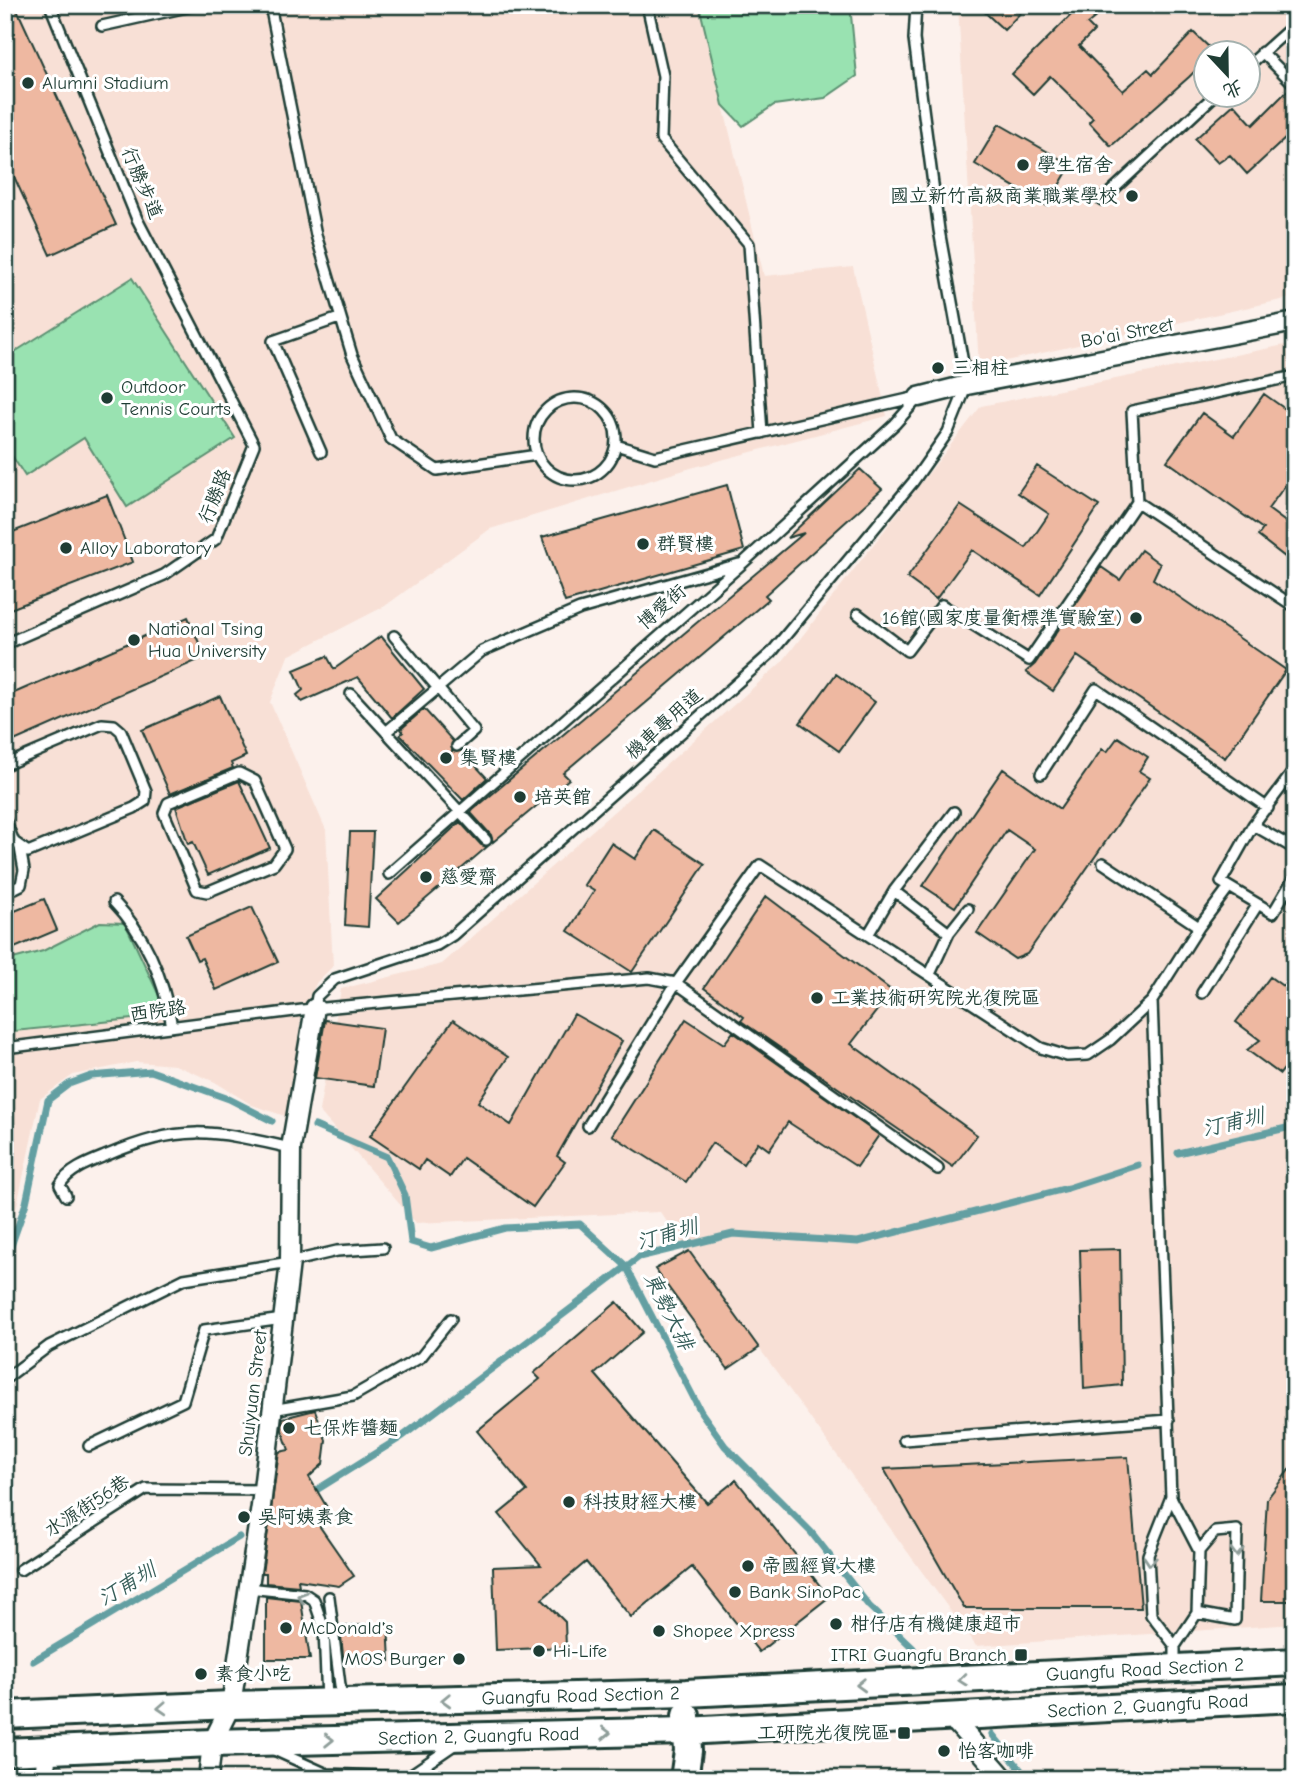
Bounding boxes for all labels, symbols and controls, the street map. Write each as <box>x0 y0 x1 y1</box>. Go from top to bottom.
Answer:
north arrow <box>1192 38 1262 108</box>
place label: Alumni Stadium <box>42 72 169 94</box>
marker: Alumni Stadium <box>20 75 36 91</box>
text: 北 <box>1220 75 1246 103</box>
street label: 行勝步道 <box>117 144 167 222</box>
place label: 學生宿舍 <box>1037 154 1113 176</box>
marker: 學生宿舍 <box>1015 157 1031 173</box>
place label: 國立新竹高級商業職業學校 <box>890 185 1118 207</box>
marker: 國立新竹高級商業職業學校 <box>1124 188 1140 204</box>
street label: Bo'ai Street <box>1079 313 1176 353</box>
place label: 三相柱 <box>952 357 1009 379</box>
marker: 三相柱 <box>930 360 946 376</box>
place label: Outdoor Tennis Courts <box>121 376 231 420</box>
marker: Outdoor Tennis Courts <box>99 390 115 406</box>
street label: 行勝路 <box>194 465 236 527</box>
place label: 群賢樓 <box>657 533 714 555</box>
marker: 群賢樓 <box>635 536 651 552</box>
place label: Alloy Laboratory <box>80 537 212 559</box>
marker: Alloy Laboratory <box>58 540 74 556</box>
street label: 博愛街 <box>633 580 691 634</box>
place label: 16館(國家度量衡標準實驗室) <box>882 607 1122 629</box>
marker: 16館(國家度量衡標準實驗室) <box>1128 610 1144 626</box>
place label: National Tsing Hua University <box>148 618 267 662</box>
marker: National Tsing Hua University <box>126 632 142 648</box>
street label: 機車專用道 <box>621 684 707 764</box>
place label: 集賢樓 <box>460 747 517 769</box>
marker: 集賢樓 <box>438 750 454 766</box>
place label: 培英館 <box>534 786 591 808</box>
marker: 培英館 <box>512 789 528 805</box>
place label: 慈愛齋 <box>440 866 497 888</box>
marker: 慈愛齋 <box>418 869 434 885</box>
place label: 工業技術研究院光復院區 <box>831 987 1040 1009</box>
marker: 工業技術研究院光復院區 <box>809 990 825 1006</box>
street label: 西院路 <box>128 996 188 1026</box>
water label: 汀甫圳 <box>1200 1103 1268 1141</box>
water label: 汀甫圳 <box>633 1213 703 1254</box>
water label: 東勢大排 <box>639 1268 700 1356</box>
street label: Shuiyuan Street <box>234 1328 272 1457</box>
place label: 七保炸醬麵 <box>303 1417 398 1439</box>
marker: 七保炸醬麵 <box>281 1420 297 1436</box>
street label: 水源街56巷 <box>40 1470 134 1542</box>
place label: 科技財經大樓 <box>583 1491 697 1513</box>
marker: 科技財經大樓 <box>561 1494 577 1510</box>
place label: 吳阿姨素食 <box>258 1506 353 1528</box>
marker: 吳阿姨素食 <box>236 1509 252 1525</box>
one-way arrow <box>1229 1546 1244 1557</box>
place label: 帝國經貿大樓 <box>762 1555 876 1577</box>
water label: 汀甫圳 <box>94 1556 162 1611</box>
one-way arrow <box>1143 1556 1158 1567</box>
marker: 帝國經貿大樓 <box>740 1558 756 1574</box>
place label: Bank SinoPac <box>749 1581 861 1603</box>
marker: Bank SinoPac <box>727 1584 743 1600</box>
one-way arrow <box>297 1590 309 1605</box>
place label: 柑仔店有機健康超市 <box>850 1613 1021 1635</box>
marker: 柑仔店有機健康超市 <box>828 1616 844 1632</box>
place label: McDonald's <box>300 1617 393 1639</box>
marker: McDonald's <box>278 1620 294 1636</box>
place label: Shopee Xpress <box>673 1620 795 1642</box>
marker: Shopee Xpress <box>651 1623 667 1639</box>
place label: Hi-Life <box>553 1640 607 1662</box>
marker: Hi-Life <box>531 1643 547 1659</box>
place label: ITRI Guangfu Branch <box>831 1644 1007 1666</box>
marker: ITRI Guangfu Branch <box>1013 1647 1029 1663</box>
place label: MOS Burger <box>344 1648 445 1670</box>
marker: MOS Burger <box>451 1651 467 1667</box>
street label: Guangfu Road Section 2 <box>1045 1654 1245 1686</box>
place label: 素食小吃 <box>215 1663 291 1685</box>
marker: 素食小吃 <box>193 1666 209 1682</box>
one-way arrow <box>957 1672 968 1687</box>
one-way arrow <box>855 1678 866 1693</box>
street label: Guangfu Road Section 2 <box>481 1682 680 1709</box>
street label: Section 2, Guangfu Road <box>1047 1690 1249 1722</box>
one-way arrow <box>441 1692 452 1707</box>
one-way arrow <box>157 1700 168 1715</box>
place label: 工研院光復院區 <box>757 1722 890 1744</box>
street label: Section 2, Guangfu Road <box>378 1723 580 1750</box>
one-way arrow <box>601 1725 611 1741</box>
marker: 工研院光復院區 <box>896 1725 912 1741</box>
one-way arrow <box>325 1732 335 1748</box>
place label: 怡客咖啡 <box>958 1740 1034 1762</box>
marker: 怡客咖啡 <box>936 1743 952 1759</box>

